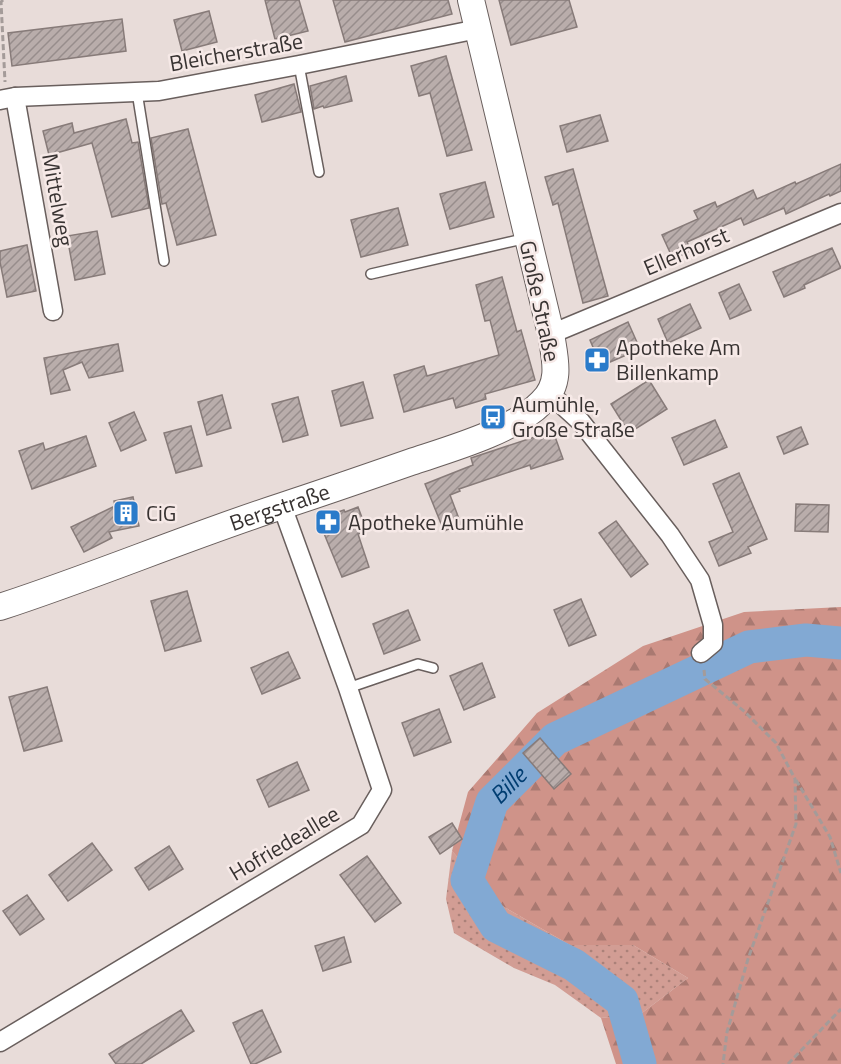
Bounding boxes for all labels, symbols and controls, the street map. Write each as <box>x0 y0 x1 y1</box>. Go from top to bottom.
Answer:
street label: Bleicherstraße <box>167 24 305 80</box>
street label: Mittelweg <box>33 151 83 249</box>
street label: Ellerhorst <box>638 218 734 284</box>
street label: Große Straße <box>511 237 569 365</box>
place label: Apotheke Am Billenkamp <box>616 330 741 389</box>
pharmacy icon: Apotheke Am Billenkamp <box>582 345 612 375</box>
place label: Aumühle, Große Straße <box>512 387 635 446</box>
bus stop icon: Aumühle, Große Straße <box>478 402 508 432</box>
street label: Bergstraße <box>225 474 334 540</box>
place label: CiG <box>146 496 176 530</box>
building icon: CiG <box>111 498 141 528</box>
place label: Apotheke Aumühle <box>348 505 524 539</box>
pharmacy icon: Apotheke Aumühle <box>313 507 343 537</box>
water label: Bille <box>481 757 536 812</box>
street label: Hofriedeallee <box>222 797 346 889</box>

